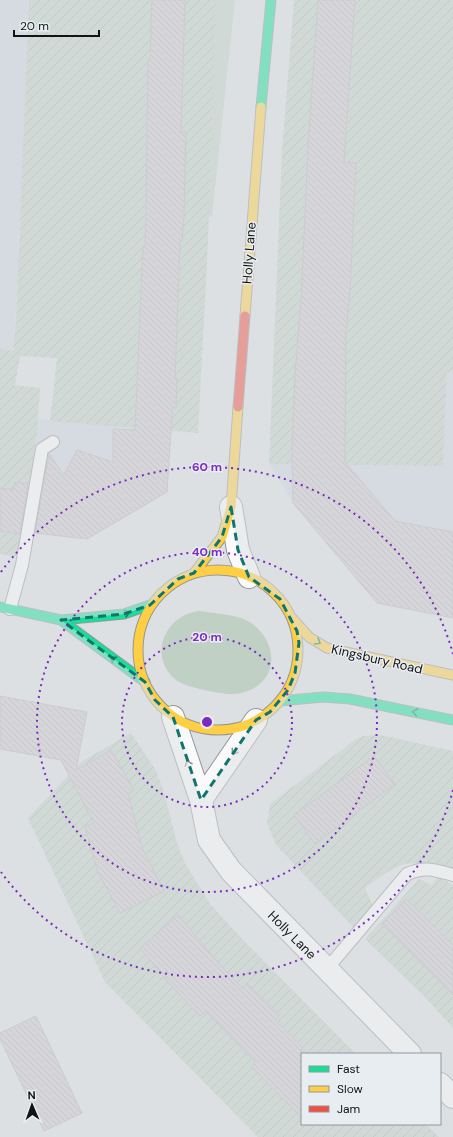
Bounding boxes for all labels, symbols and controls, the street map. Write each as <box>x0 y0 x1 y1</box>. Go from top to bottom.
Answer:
scale bar <box>14 12 99 38</box>
text: 20 m <box>20 18 49 34</box>
street label: Holly Lane <box>238 222 260 284</box>
text: 60 m <box>192 459 222 475</box>
text: 40 m <box>192 544 222 560</box>
one-way arrow <box>124 609 131 617</box>
text: 20 m <box>192 629 222 645</box>
one-way arrow <box>314 637 321 645</box>
street label: Kingsbury Road <box>330 640 424 678</box>
one-way arrow <box>111 657 118 664</box>
one-way arrow <box>412 709 418 717</box>
centre of rings <box>200 715 214 729</box>
one-way arrow <box>231 748 239 755</box>
one-way arrow <box>184 759 193 766</box>
street label: Holly Lane <box>264 907 320 963</box>
legend <box>301 1053 441 1125</box>
text: Fast <box>337 1061 360 1077</box>
text: Slow <box>337 1081 363 1097</box>
north arrow <box>12 1085 52 1125</box>
text: N <box>27 1088 36 1102</box>
text: Jam <box>337 1101 360 1117</box>

